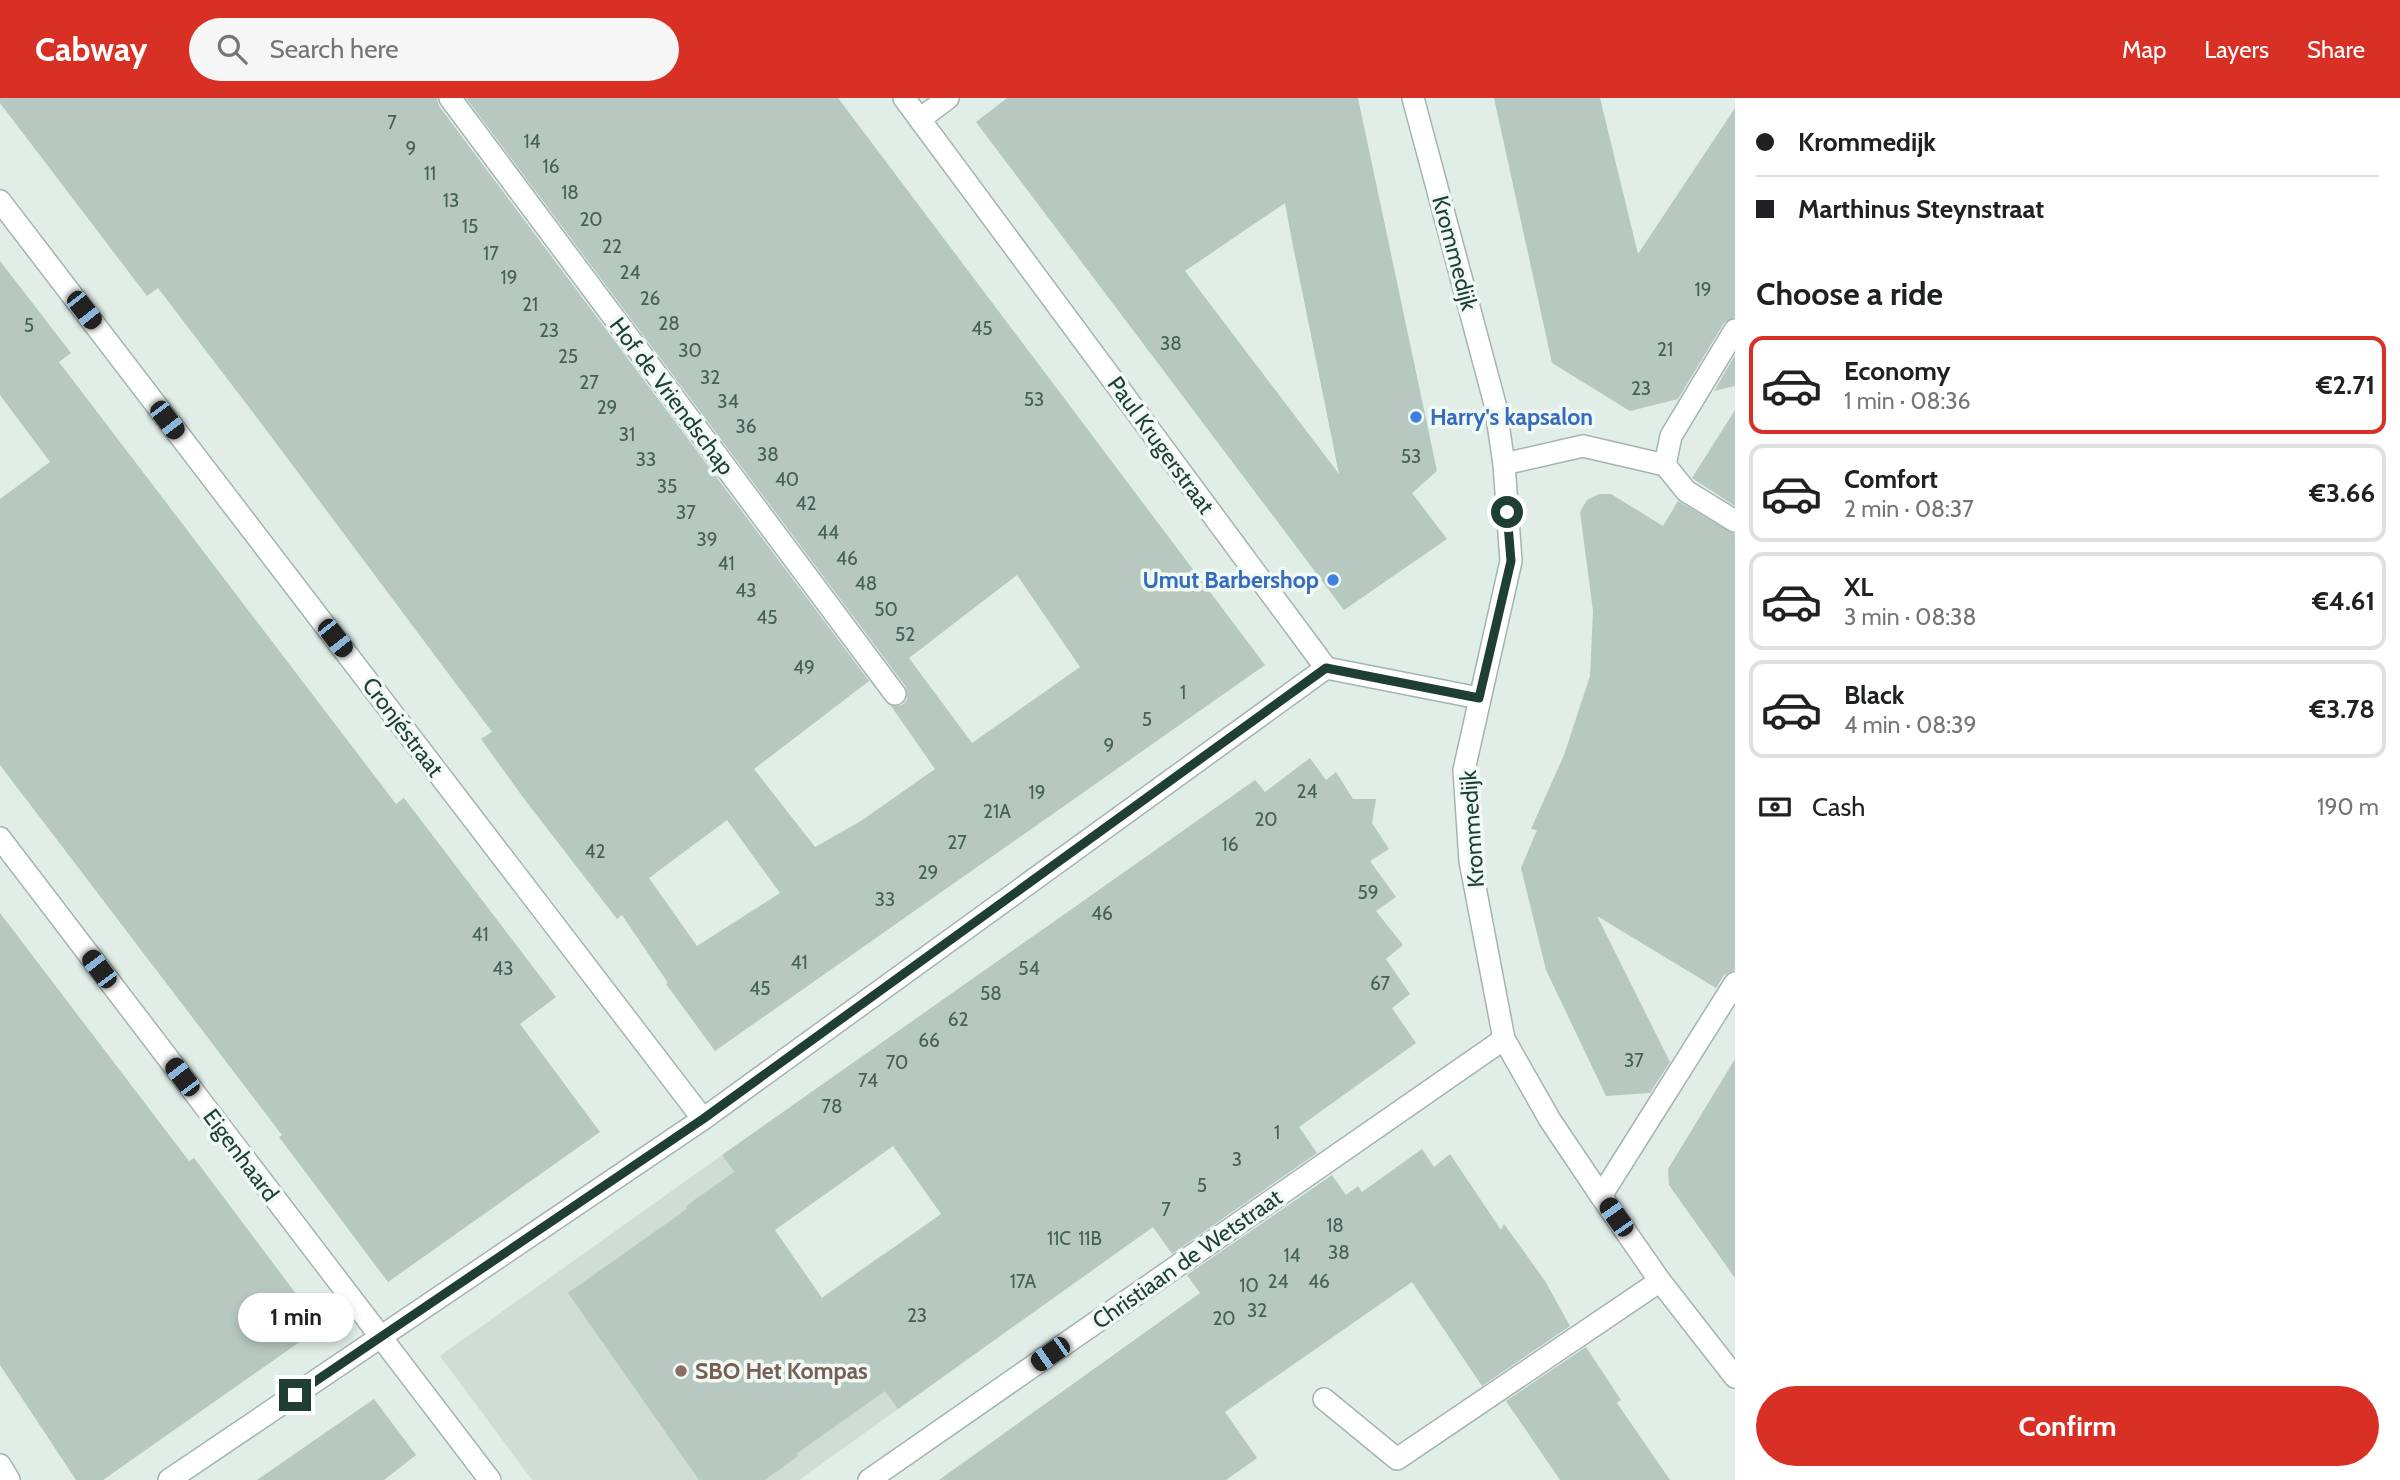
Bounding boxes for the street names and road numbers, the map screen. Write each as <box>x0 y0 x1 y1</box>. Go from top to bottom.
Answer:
street label: Krommedijk <box>1426 193 1484 314</box>
street label: Hof de Vriendschap <box>604 312 740 480</box>
street label: Paul Krugerstraat <box>1102 371 1220 519</box>
street label: Cronjéstraat <box>357 672 450 782</box>
street label: Krommedijk <box>1454 769 1490 889</box>
street label: Eigenhaard <box>197 1103 285 1207</box>
street label: Christiaan de Wetstraat <box>1087 1183 1287 1335</box>

